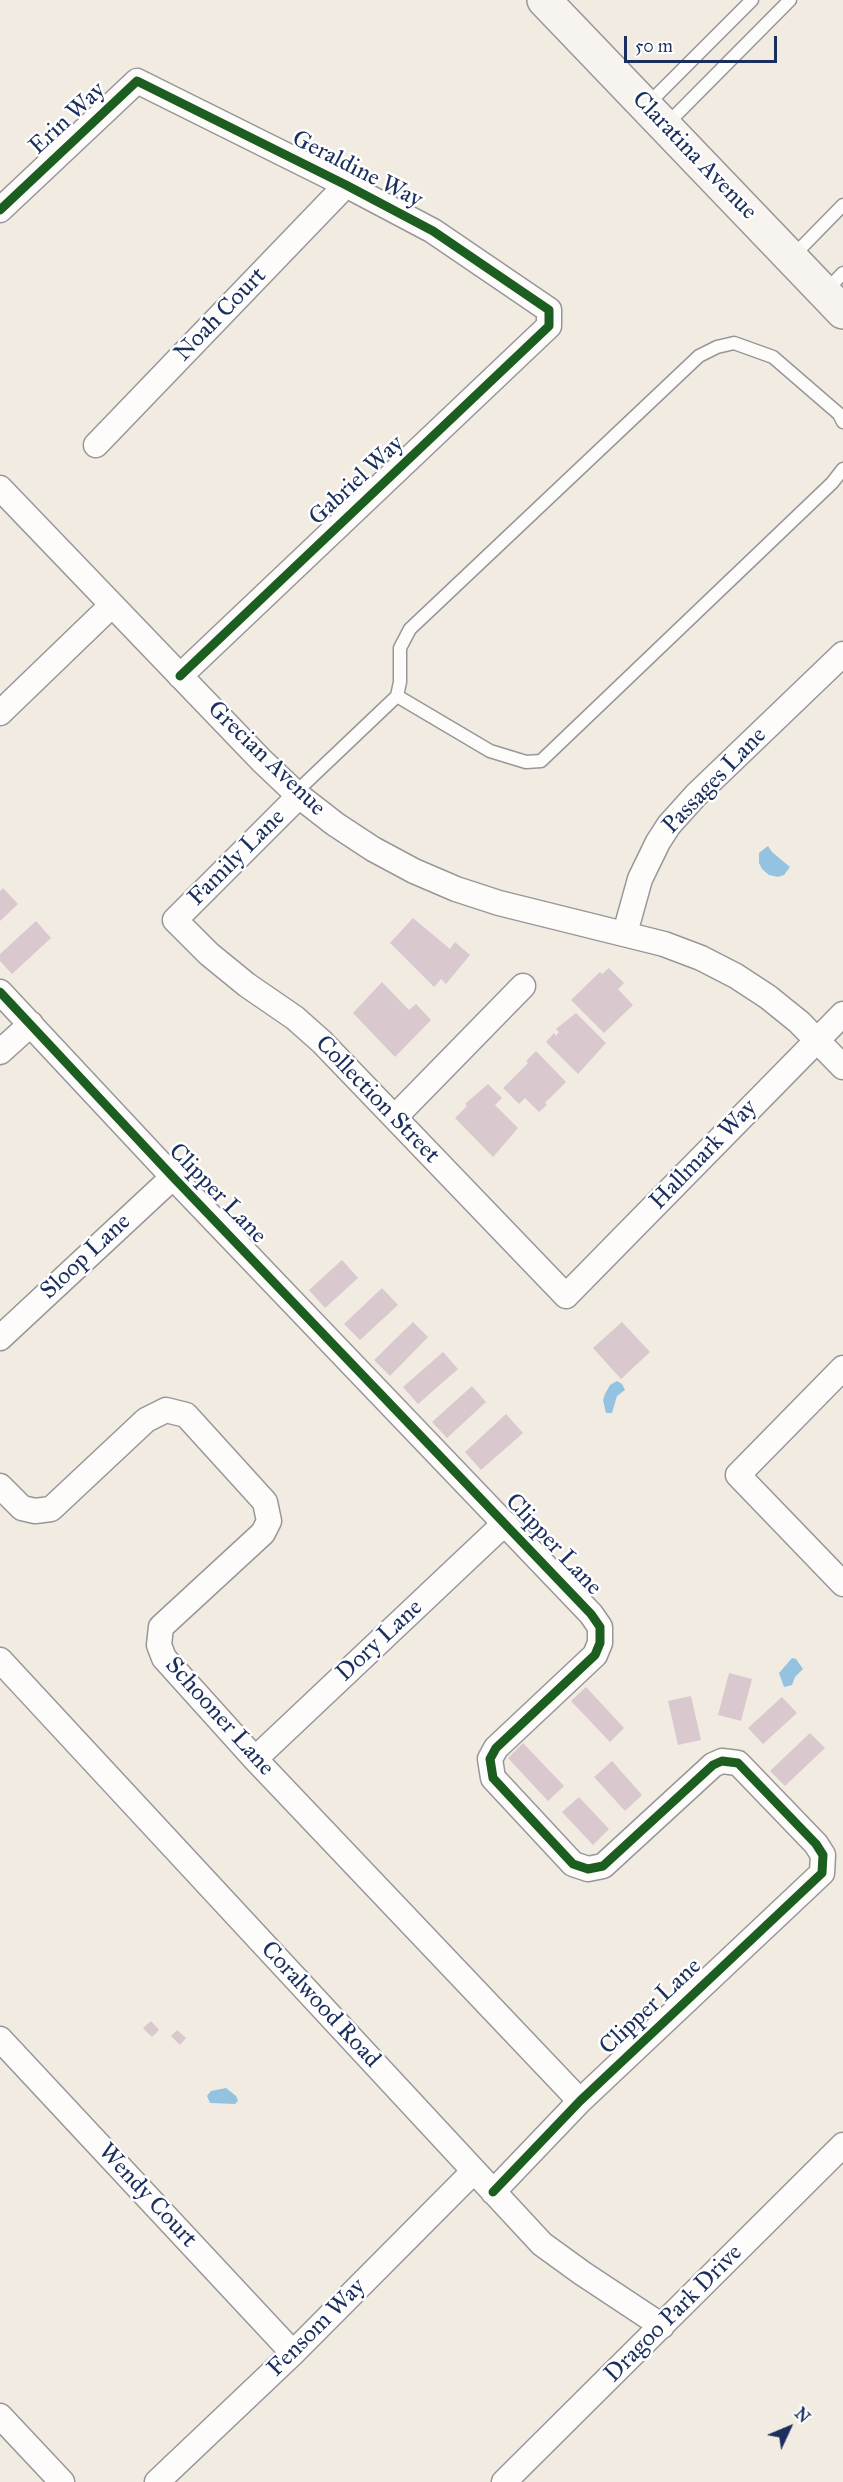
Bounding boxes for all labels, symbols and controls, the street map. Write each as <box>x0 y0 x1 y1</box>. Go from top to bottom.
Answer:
scale bar <box>627 24 780 62</box>
text: 50 m <box>635 35 673 57</box>
street label: Erin Way <box>24 77 112 161</box>
street label: Claratina Avenue <box>625 86 763 226</box>
street label: Geraldine Way <box>287 125 427 215</box>
street label: Noah Court <box>169 262 273 368</box>
street label: Gabriel Way <box>304 430 410 532</box>
street label: Grecian Avenue <box>201 695 331 823</box>
street label: Passages Lane <box>657 722 773 840</box>
street label: Family Lane <box>182 803 292 913</box>
street label: Collection Street <box>309 1030 445 1170</box>
street label: Hallmark Way <box>644 1094 764 1216</box>
street label: Clipper Lane <box>162 1138 272 1250</box>
street label: Sloop Lane <box>35 1208 137 1306</box>
street label: Clipper Lane <box>499 1488 607 1602</box>
street label: Dory Lane <box>331 1594 429 1688</box>
street label: Schooner Lane <box>158 1652 280 1782</box>
street label: Coralwood Road <box>254 1936 386 2074</box>
street label: Clipper Lane <box>594 1953 708 2061</box>
street label: Wendy Court <box>91 2138 203 2254</box>
street label: Dragoo Park Drive <box>599 2239 749 2389</box>
street label: Fensom Way <box>262 2273 372 2383</box>
north arrow <box>759 2398 819 2458</box>
text: N <box>791 2404 814 2427</box>

